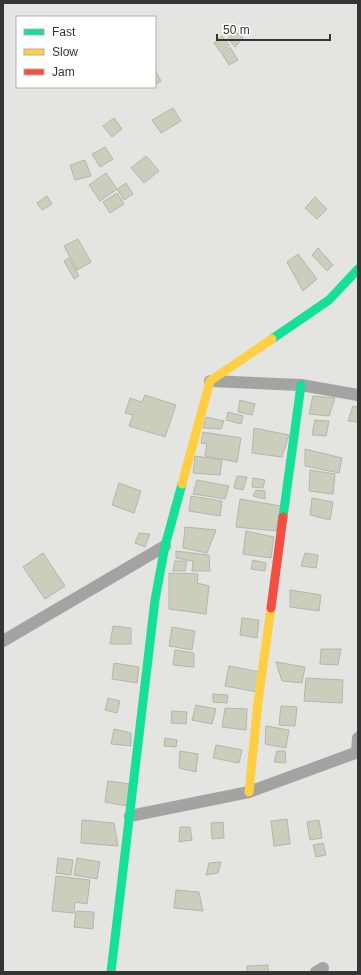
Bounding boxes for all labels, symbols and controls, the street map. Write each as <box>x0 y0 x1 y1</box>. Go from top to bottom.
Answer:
legend <box>16 16 156 88</box>
scale bar <box>217 16 330 42</box>
text: 50 m <box>223 23 250 37</box>
text: Fast <box>52 25 76 39</box>
text: Slow <box>52 45 78 59</box>
text: Jam <box>52 65 75 79</box>

